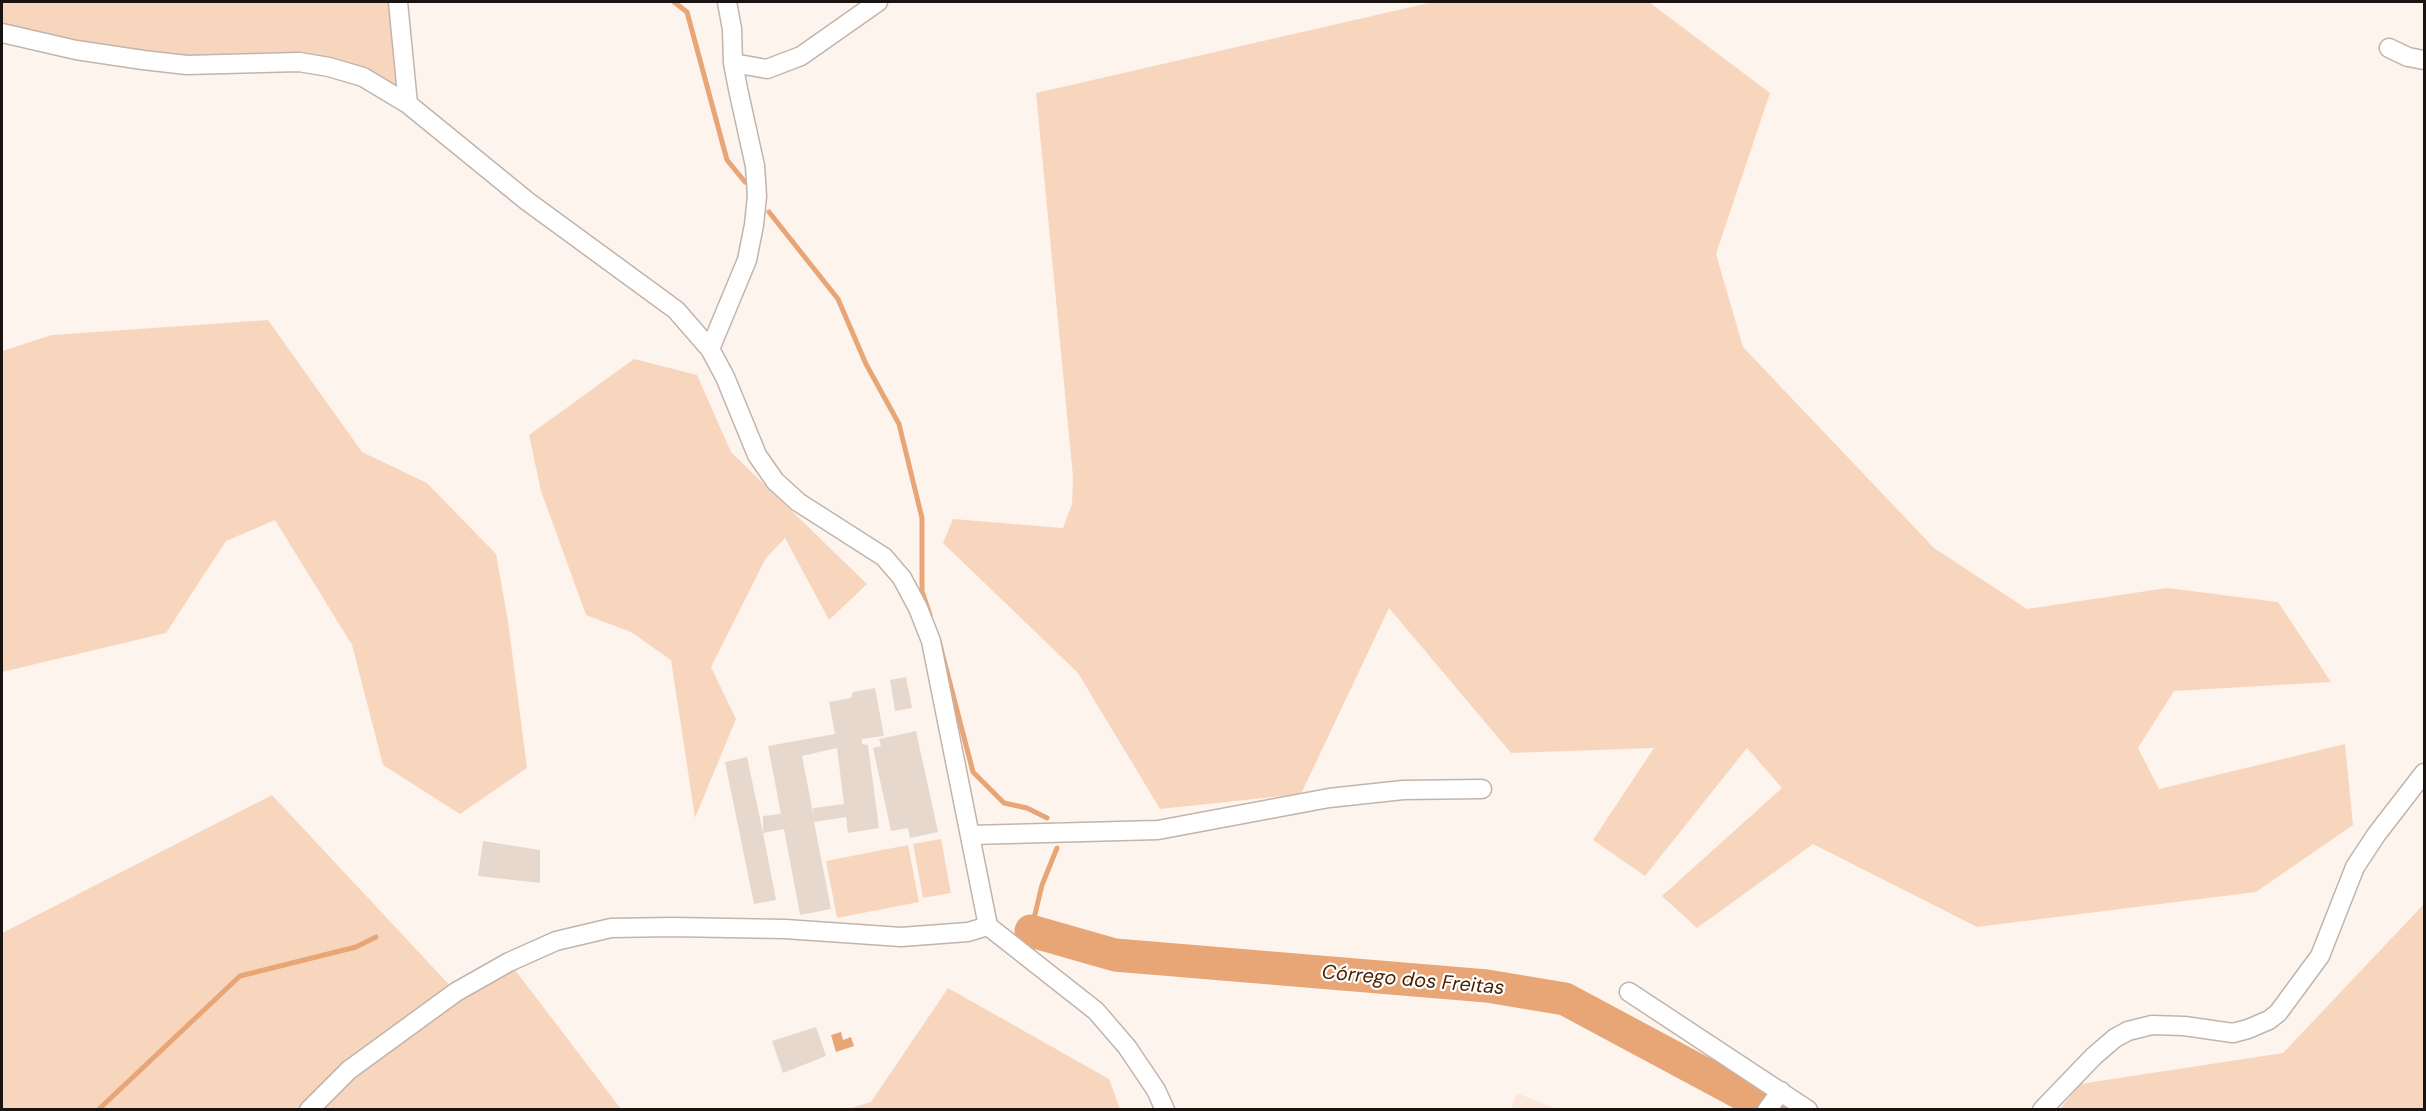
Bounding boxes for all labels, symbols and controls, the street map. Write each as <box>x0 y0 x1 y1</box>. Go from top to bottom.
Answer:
water label: Córrego dos Freitas <box>1321 961 1505 1001</box>

